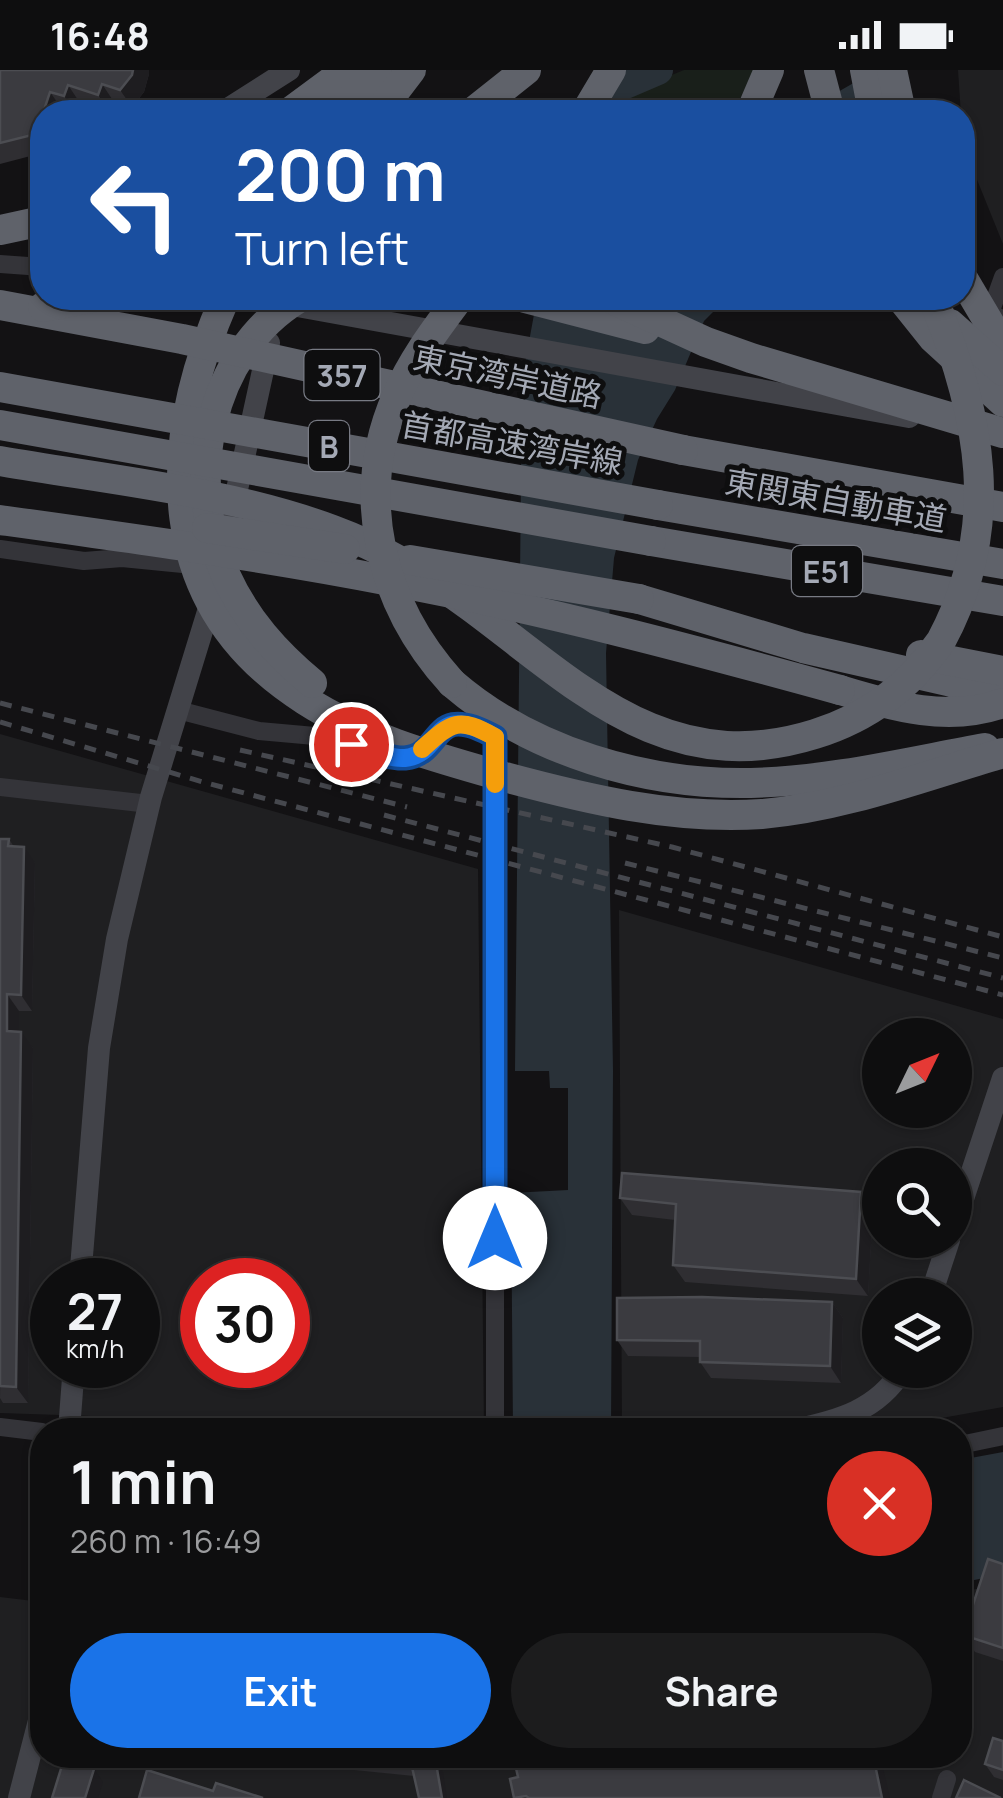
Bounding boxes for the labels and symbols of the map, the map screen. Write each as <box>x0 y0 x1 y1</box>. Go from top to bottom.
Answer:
street label: 東京湾岸道路 <box>410 335 606 417</box>
road number: 357 <box>304 350 380 400</box>
street label: 首都高速湾岸線 <box>398 402 626 484</box>
road number: B <box>309 421 349 471</box>
street label: 東関東自動車道 <box>722 459 950 541</box>
road number: E51 <box>792 546 862 596</box>
pin <box>309 702 394 787</box>
north arrow <box>862 1018 972 1128</box>
position arrow <box>443 1186 547 1290</box>
speed limit sign: 30 <box>180 1258 310 1388</box>

